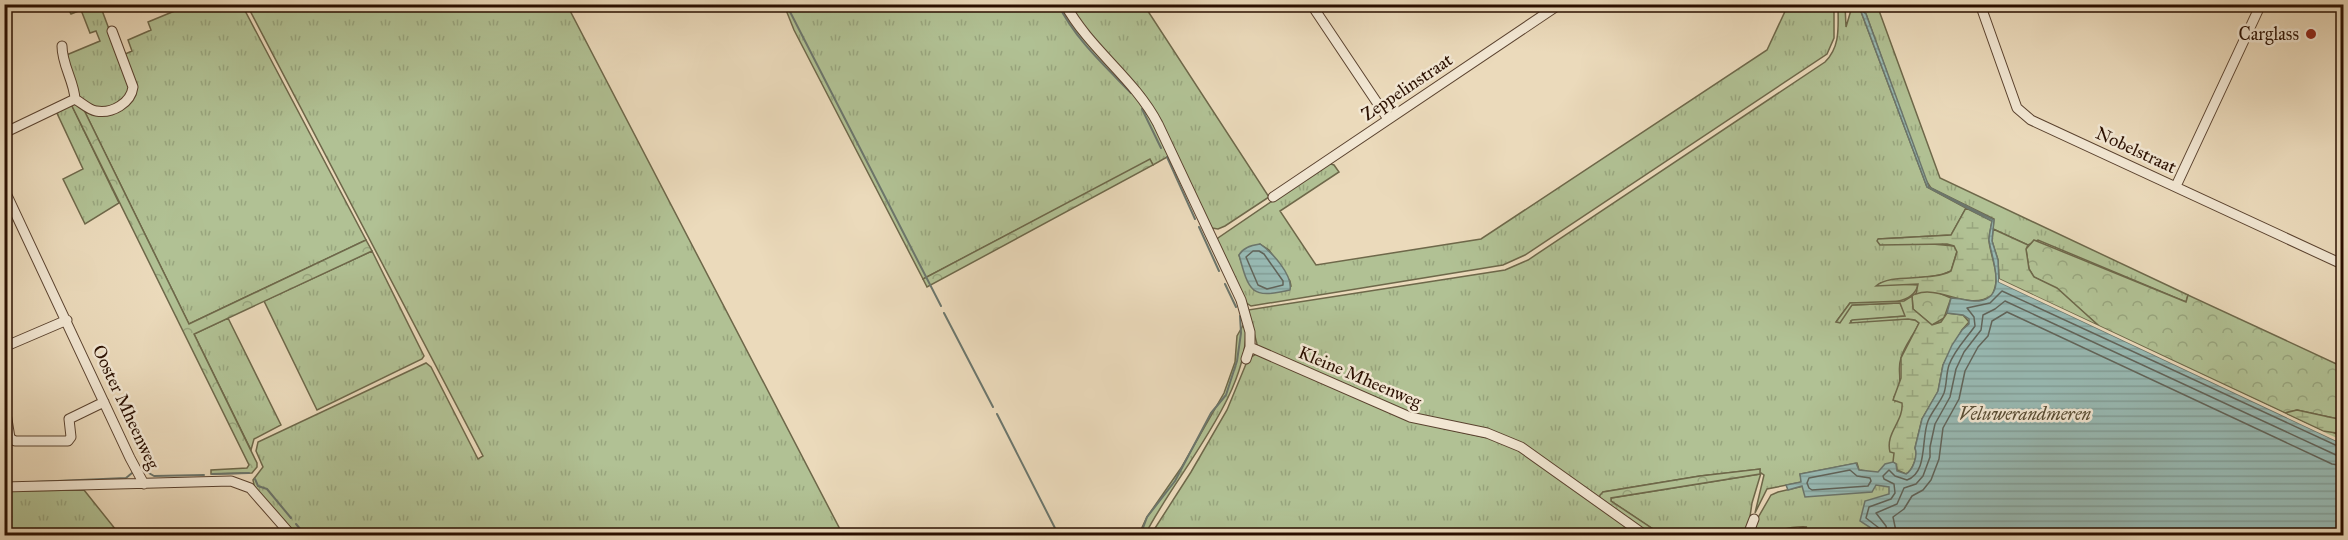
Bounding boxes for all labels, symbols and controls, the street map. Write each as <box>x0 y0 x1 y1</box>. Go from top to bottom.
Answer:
place label: Carglass <box>2238 23 2299 46</box>
marker: Carglass <box>2304 27 2318 41</box>
street label: Zeppelinstraat <box>1357 48 1457 125</box>
street label: Nobelstraat <box>2092 122 2180 179</box>
street label: Ooster Mheenweg <box>87 341 165 474</box>
street label: Kleine Mheenweg <box>1295 341 1425 414</box>
park label: Veluwerandmeren <box>1959 403 2092 425</box>

